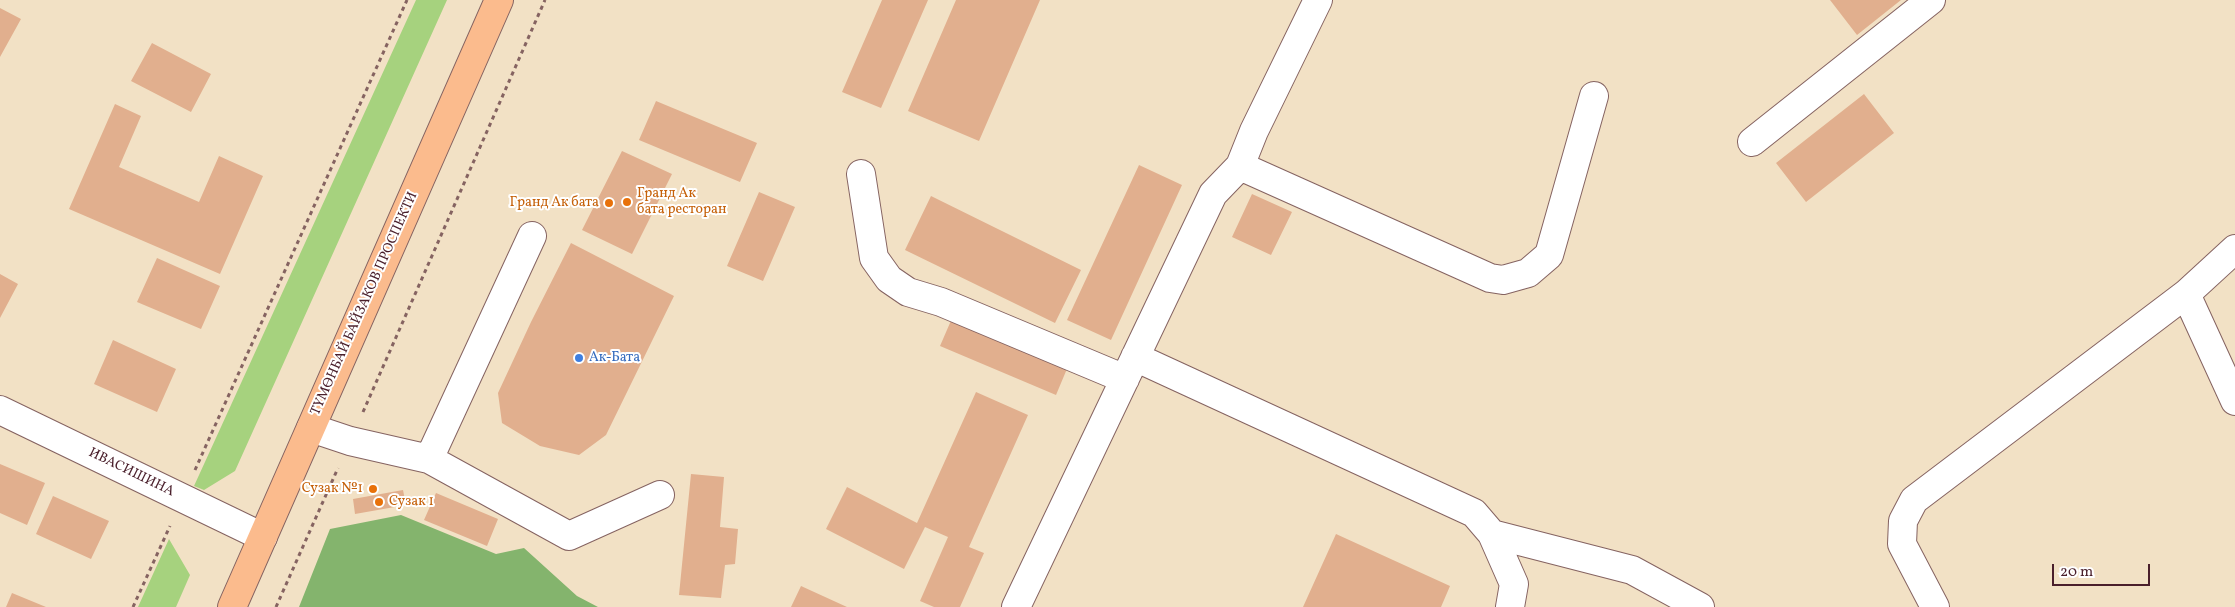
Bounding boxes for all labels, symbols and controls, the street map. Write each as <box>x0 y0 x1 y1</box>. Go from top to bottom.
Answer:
place label: Гранд Ак бата ресторан <box>637 186 727 218</box>
street label: ТҮМӨНБАЙ БАЙЗАКОВ ПРОСПЕКТИ <box>308 190 422 418</box>
place label: Гранд Ак бата <box>510 195 599 211</box>
marker: Гранд Ак бата ресторан <box>621 196 633 208</box>
marker: Гранд Ак бата <box>603 197 615 209</box>
place label: Ак-Бата <box>589 350 640 366</box>
marker: Ак-Бата <box>573 352 585 364</box>
street label: ИВАСИШИНА <box>85 445 177 501</box>
place label: Сузак №1 <box>302 481 363 497</box>
marker: Сузак №1 <box>367 483 379 495</box>
place label: Сузак 1 <box>389 494 434 510</box>
marker: Сузак 1 <box>373 496 385 508</box>
scale bar <box>2055 554 2152 586</box>
text: 20 m <box>2060 562 2093 583</box>

